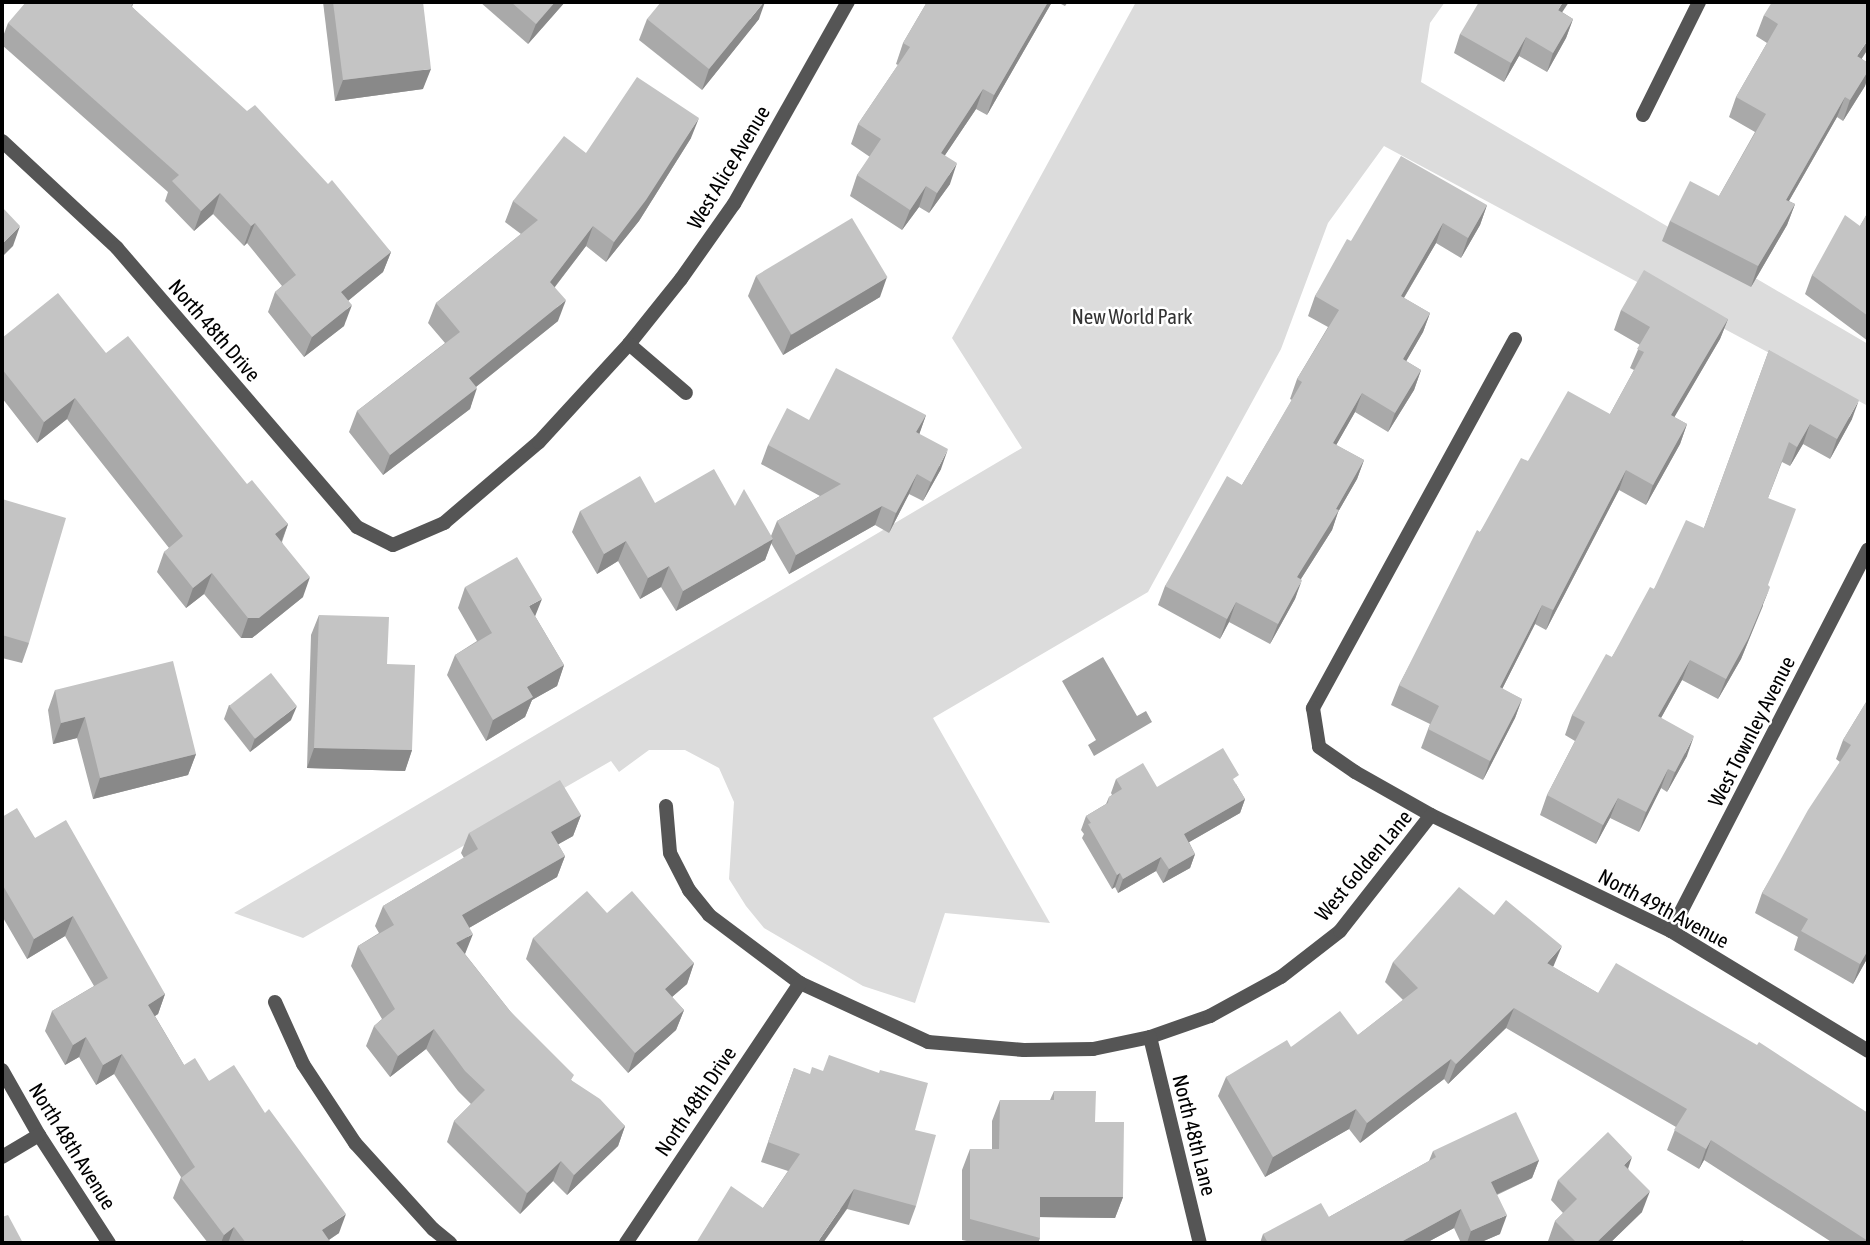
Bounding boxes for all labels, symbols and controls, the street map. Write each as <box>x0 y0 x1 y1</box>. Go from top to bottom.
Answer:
street label: West Alice Avenue <box>681 101 775 233</box>
street label: North 48th Drive <box>164 274 266 386</box>
park label: New World Park <box>1071 303 1193 329</box>
street label: West Townley Avenue <box>1702 652 1800 810</box>
street label: West Golden Lane <box>1309 804 1417 926</box>
street label: North 49th Avenue <box>1594 863 1734 953</box>
street label: North 48th Drive <box>649 1041 741 1161</box>
street label: North 48th Lane <box>1168 1072 1222 1198</box>
street label: North 48th Avenue <box>24 1078 122 1214</box>

